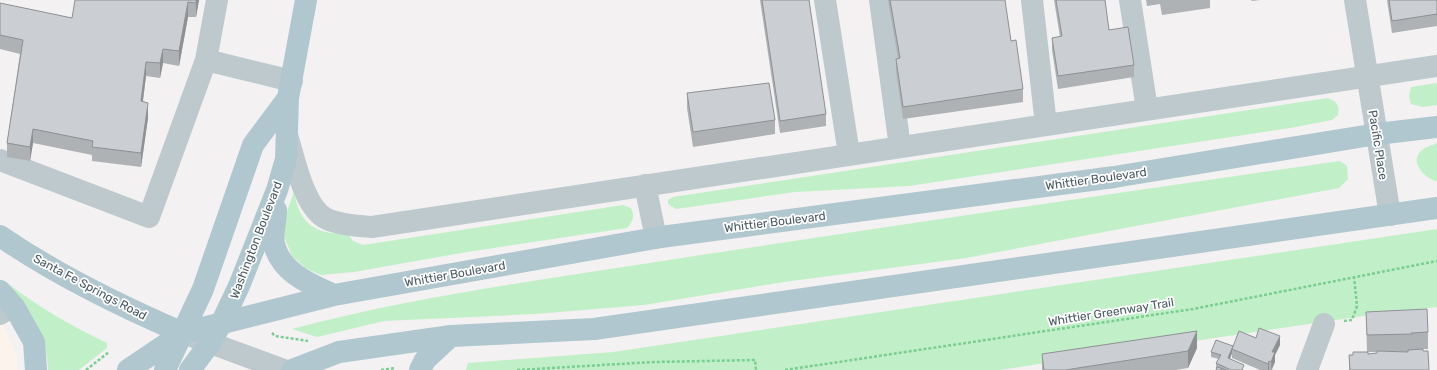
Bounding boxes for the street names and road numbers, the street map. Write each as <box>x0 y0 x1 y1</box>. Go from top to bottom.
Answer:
street label: Pacific Place <box>1366 109 1390 181</box>
street label: Whittier Boulevard <box>1044 165 1148 193</box>
street label: Washington Boulevard <box>227 179 285 301</box>
street label: Whittier Boulevard <box>723 209 827 235</box>
street label: Santa Fe Springs Road <box>31 251 149 323</box>
street label: Whittier Boulevard <box>403 258 507 290</box>
street label: Whittier Greenway Trail <box>1047 295 1175 329</box>

